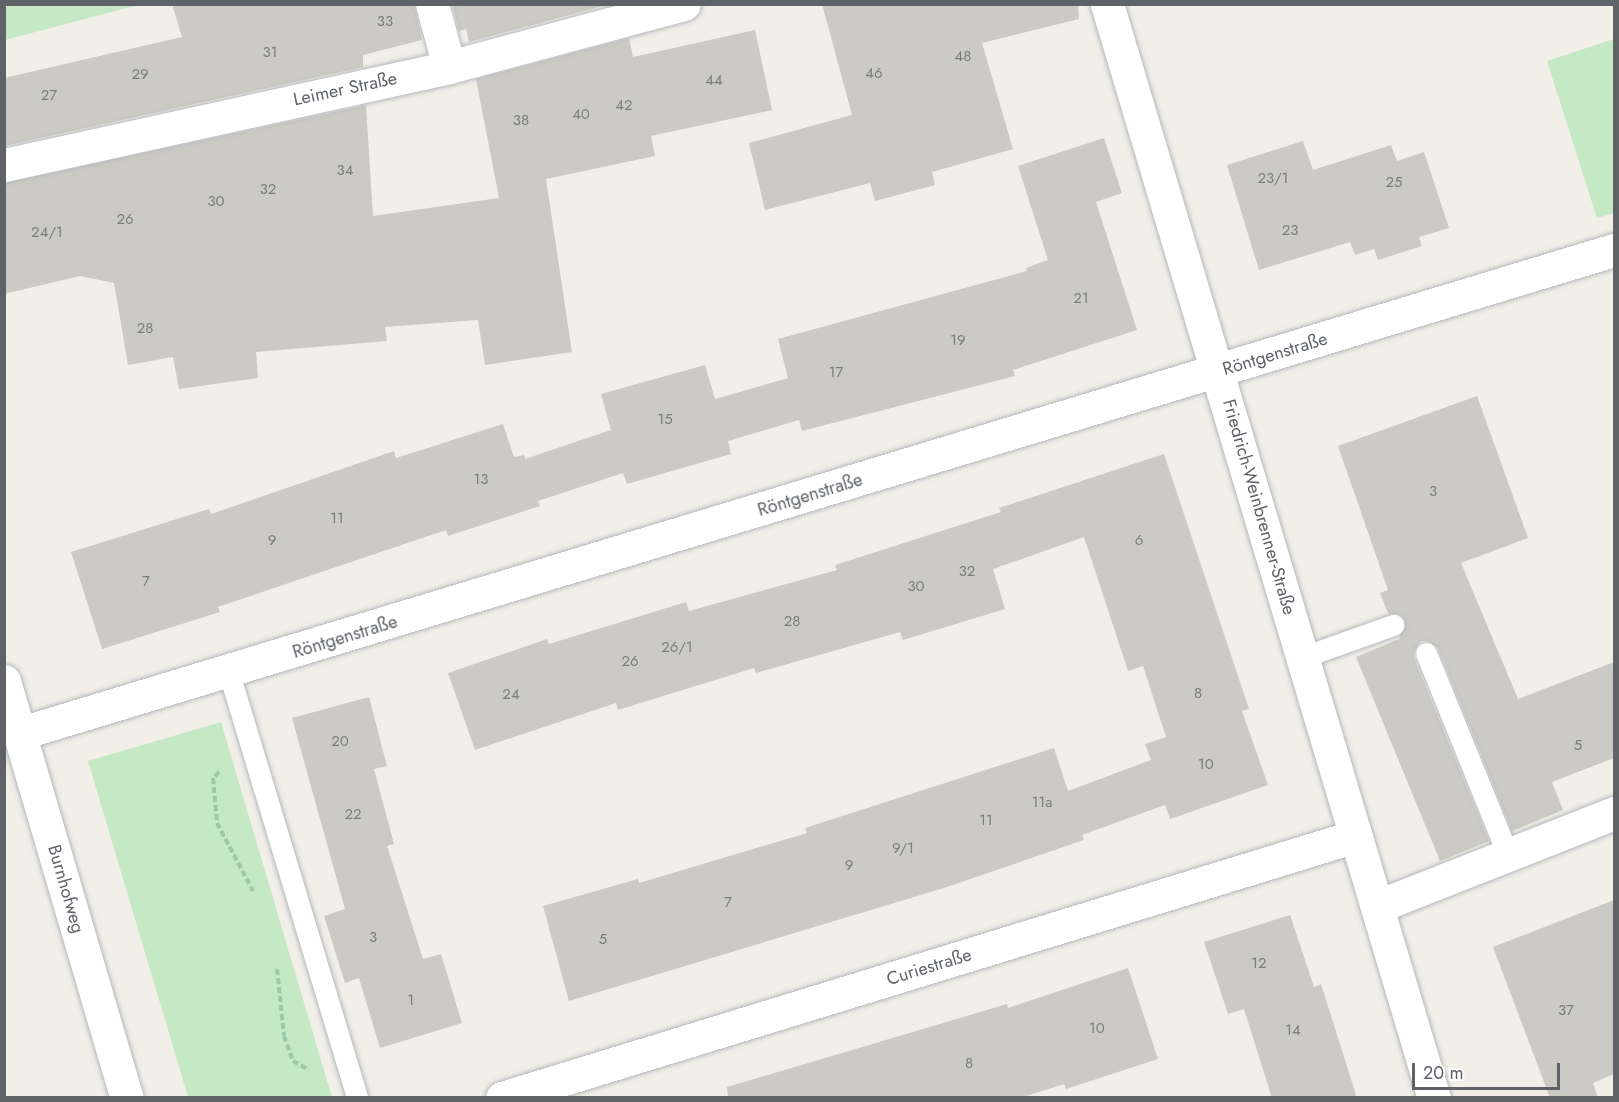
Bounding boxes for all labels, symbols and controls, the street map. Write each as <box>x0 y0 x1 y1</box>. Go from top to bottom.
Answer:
house number: 33 <box>377 13 393 31</box>
house number: 31 <box>263 44 277 62</box>
house number: 48 <box>955 48 971 66</box>
house number: 46 <box>865 65 883 83</box>
house number: 29 <box>131 66 149 84</box>
street label: Leimer Straße <box>291 67 399 111</box>
house number: 44 <box>705 72 723 90</box>
house number: 27 <box>41 87 57 105</box>
house number: 42 <box>615 97 633 115</box>
house number: 40 <box>572 106 590 124</box>
house number: 38 <box>513 112 529 130</box>
house number: 34 <box>337 162 353 180</box>
house number: 23/1 <box>1258 170 1288 188</box>
house number: 25 <box>1386 174 1402 192</box>
house number: 32 <box>260 181 276 199</box>
house number: 30 <box>207 193 225 211</box>
house number: 26 <box>116 211 134 229</box>
house number: 23 <box>1282 222 1298 240</box>
house number: 24/1 <box>31 224 63 242</box>
house number: 21 <box>1073 290 1089 308</box>
house number: 28 <box>137 320 153 338</box>
street label: Röntgenstraße <box>1220 328 1330 380</box>
house number: 19 <box>950 332 966 350</box>
house number: 17 <box>829 364 843 382</box>
street label: Friedrich-Weinbrenner-Straße <box>1218 397 1300 617</box>
house number: 15 <box>657 411 673 429</box>
street label: Röntgenstraße <box>755 469 865 521</box>
house number: 13 <box>474 471 488 489</box>
house number: 3 <box>1429 483 1437 501</box>
house number: 11 <box>330 510 344 528</box>
house number: 9 <box>268 532 276 550</box>
house number: 6 <box>1135 532 1143 550</box>
house number: 32 <box>959 563 975 581</box>
house number: 7 <box>142 573 150 591</box>
house number: 30 <box>907 578 925 596</box>
street label: Röntgenstraße <box>290 611 400 663</box>
house number: 28 <box>784 613 800 631</box>
house number: 26/1 <box>661 639 693 657</box>
house number: 26 <box>621 653 639 671</box>
house number: 8 <box>1194 685 1202 703</box>
house number: 24 <box>502 686 520 704</box>
house number: 20 <box>331 733 349 751</box>
house number: 5 <box>1574 737 1582 755</box>
house number: 10 <box>1198 756 1214 774</box>
house number: 11a <box>1032 794 1052 812</box>
house number: 22 <box>344 806 362 824</box>
house number: 11 <box>979 812 993 830</box>
house number: 9/1 <box>892 840 914 858</box>
street label: Burnhofweg <box>43 842 89 936</box>
house number: 9 <box>845 857 853 875</box>
house number: 7 <box>724 894 732 912</box>
house number: 3 <box>369 929 377 947</box>
house number: 5 <box>599 931 607 949</box>
street label: Curiestraße <box>884 944 974 990</box>
house number: 12 <box>1251 955 1267 973</box>
house number: 1 <box>408 992 414 1010</box>
house number: 37 <box>1558 1002 1574 1020</box>
house number: 10 <box>1089 1020 1105 1038</box>
house number: 14 <box>1285 1022 1301 1040</box>
scale bar <box>1415 1051 1564 1089</box>
house number: 8 <box>965 1055 973 1073</box>
text: 20 m <box>1423 1060 1463 1086</box>

